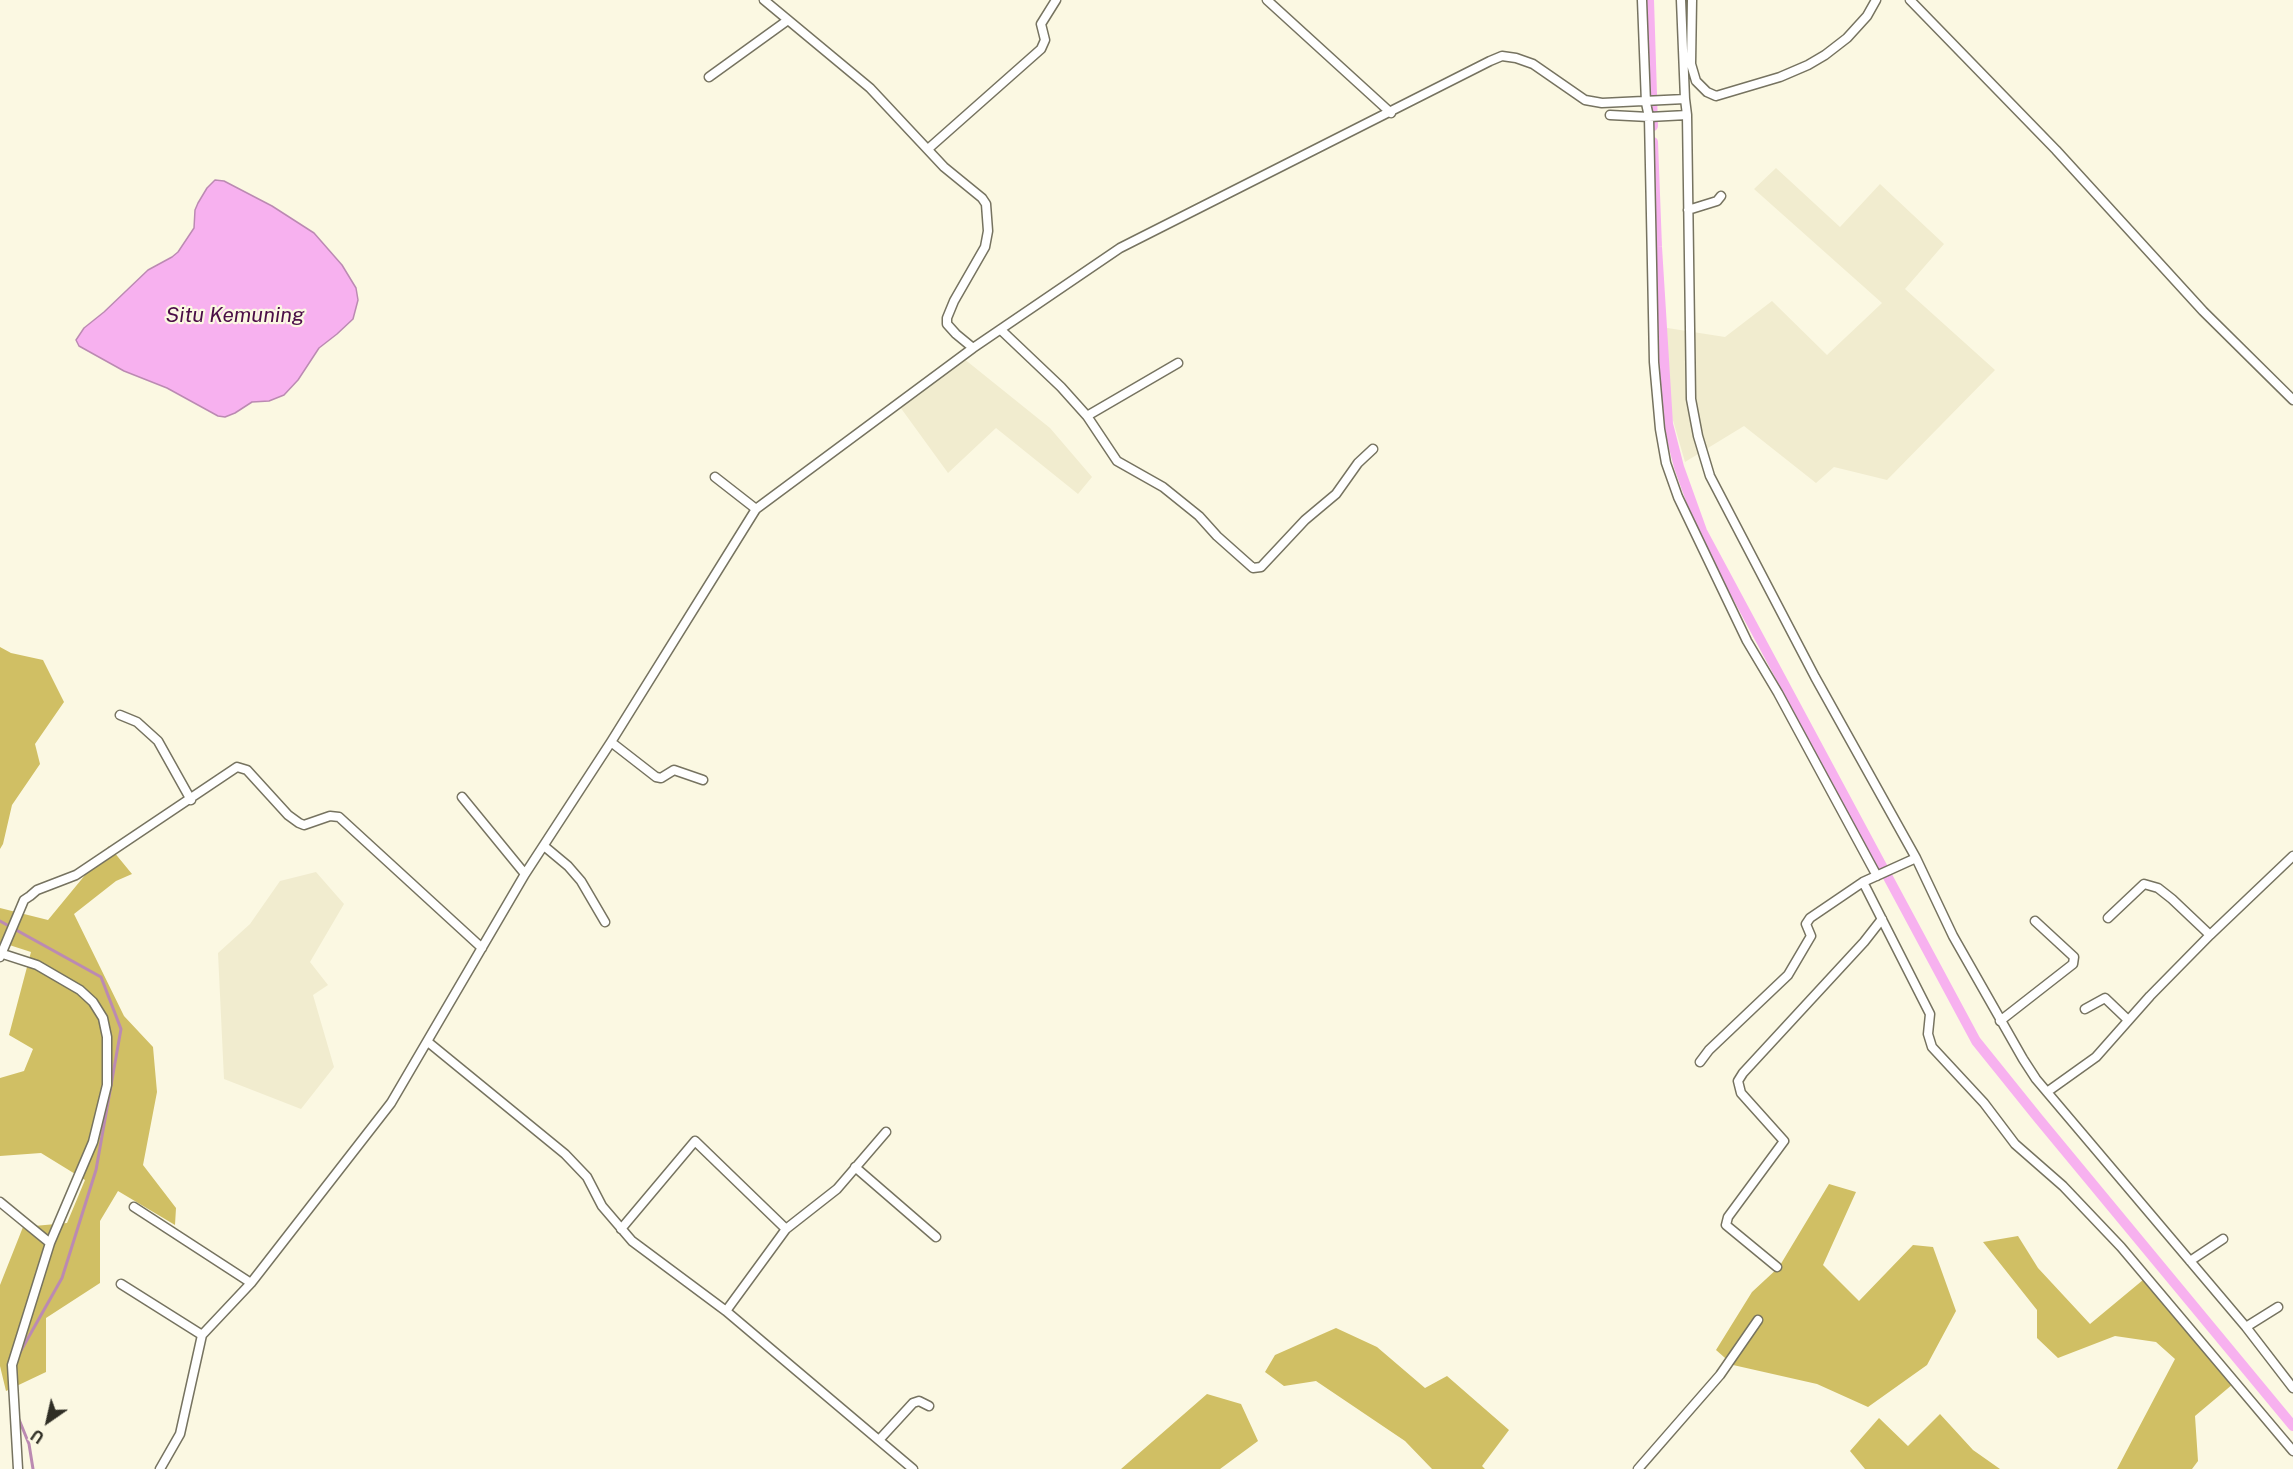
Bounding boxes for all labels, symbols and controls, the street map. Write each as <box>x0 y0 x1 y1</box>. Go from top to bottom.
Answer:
water label: Situ Kemuning <box>166 303 304 329</box>
north arrow <box>18 1391 78 1451</box>
text: U <box>28 1425 48 1447</box>

